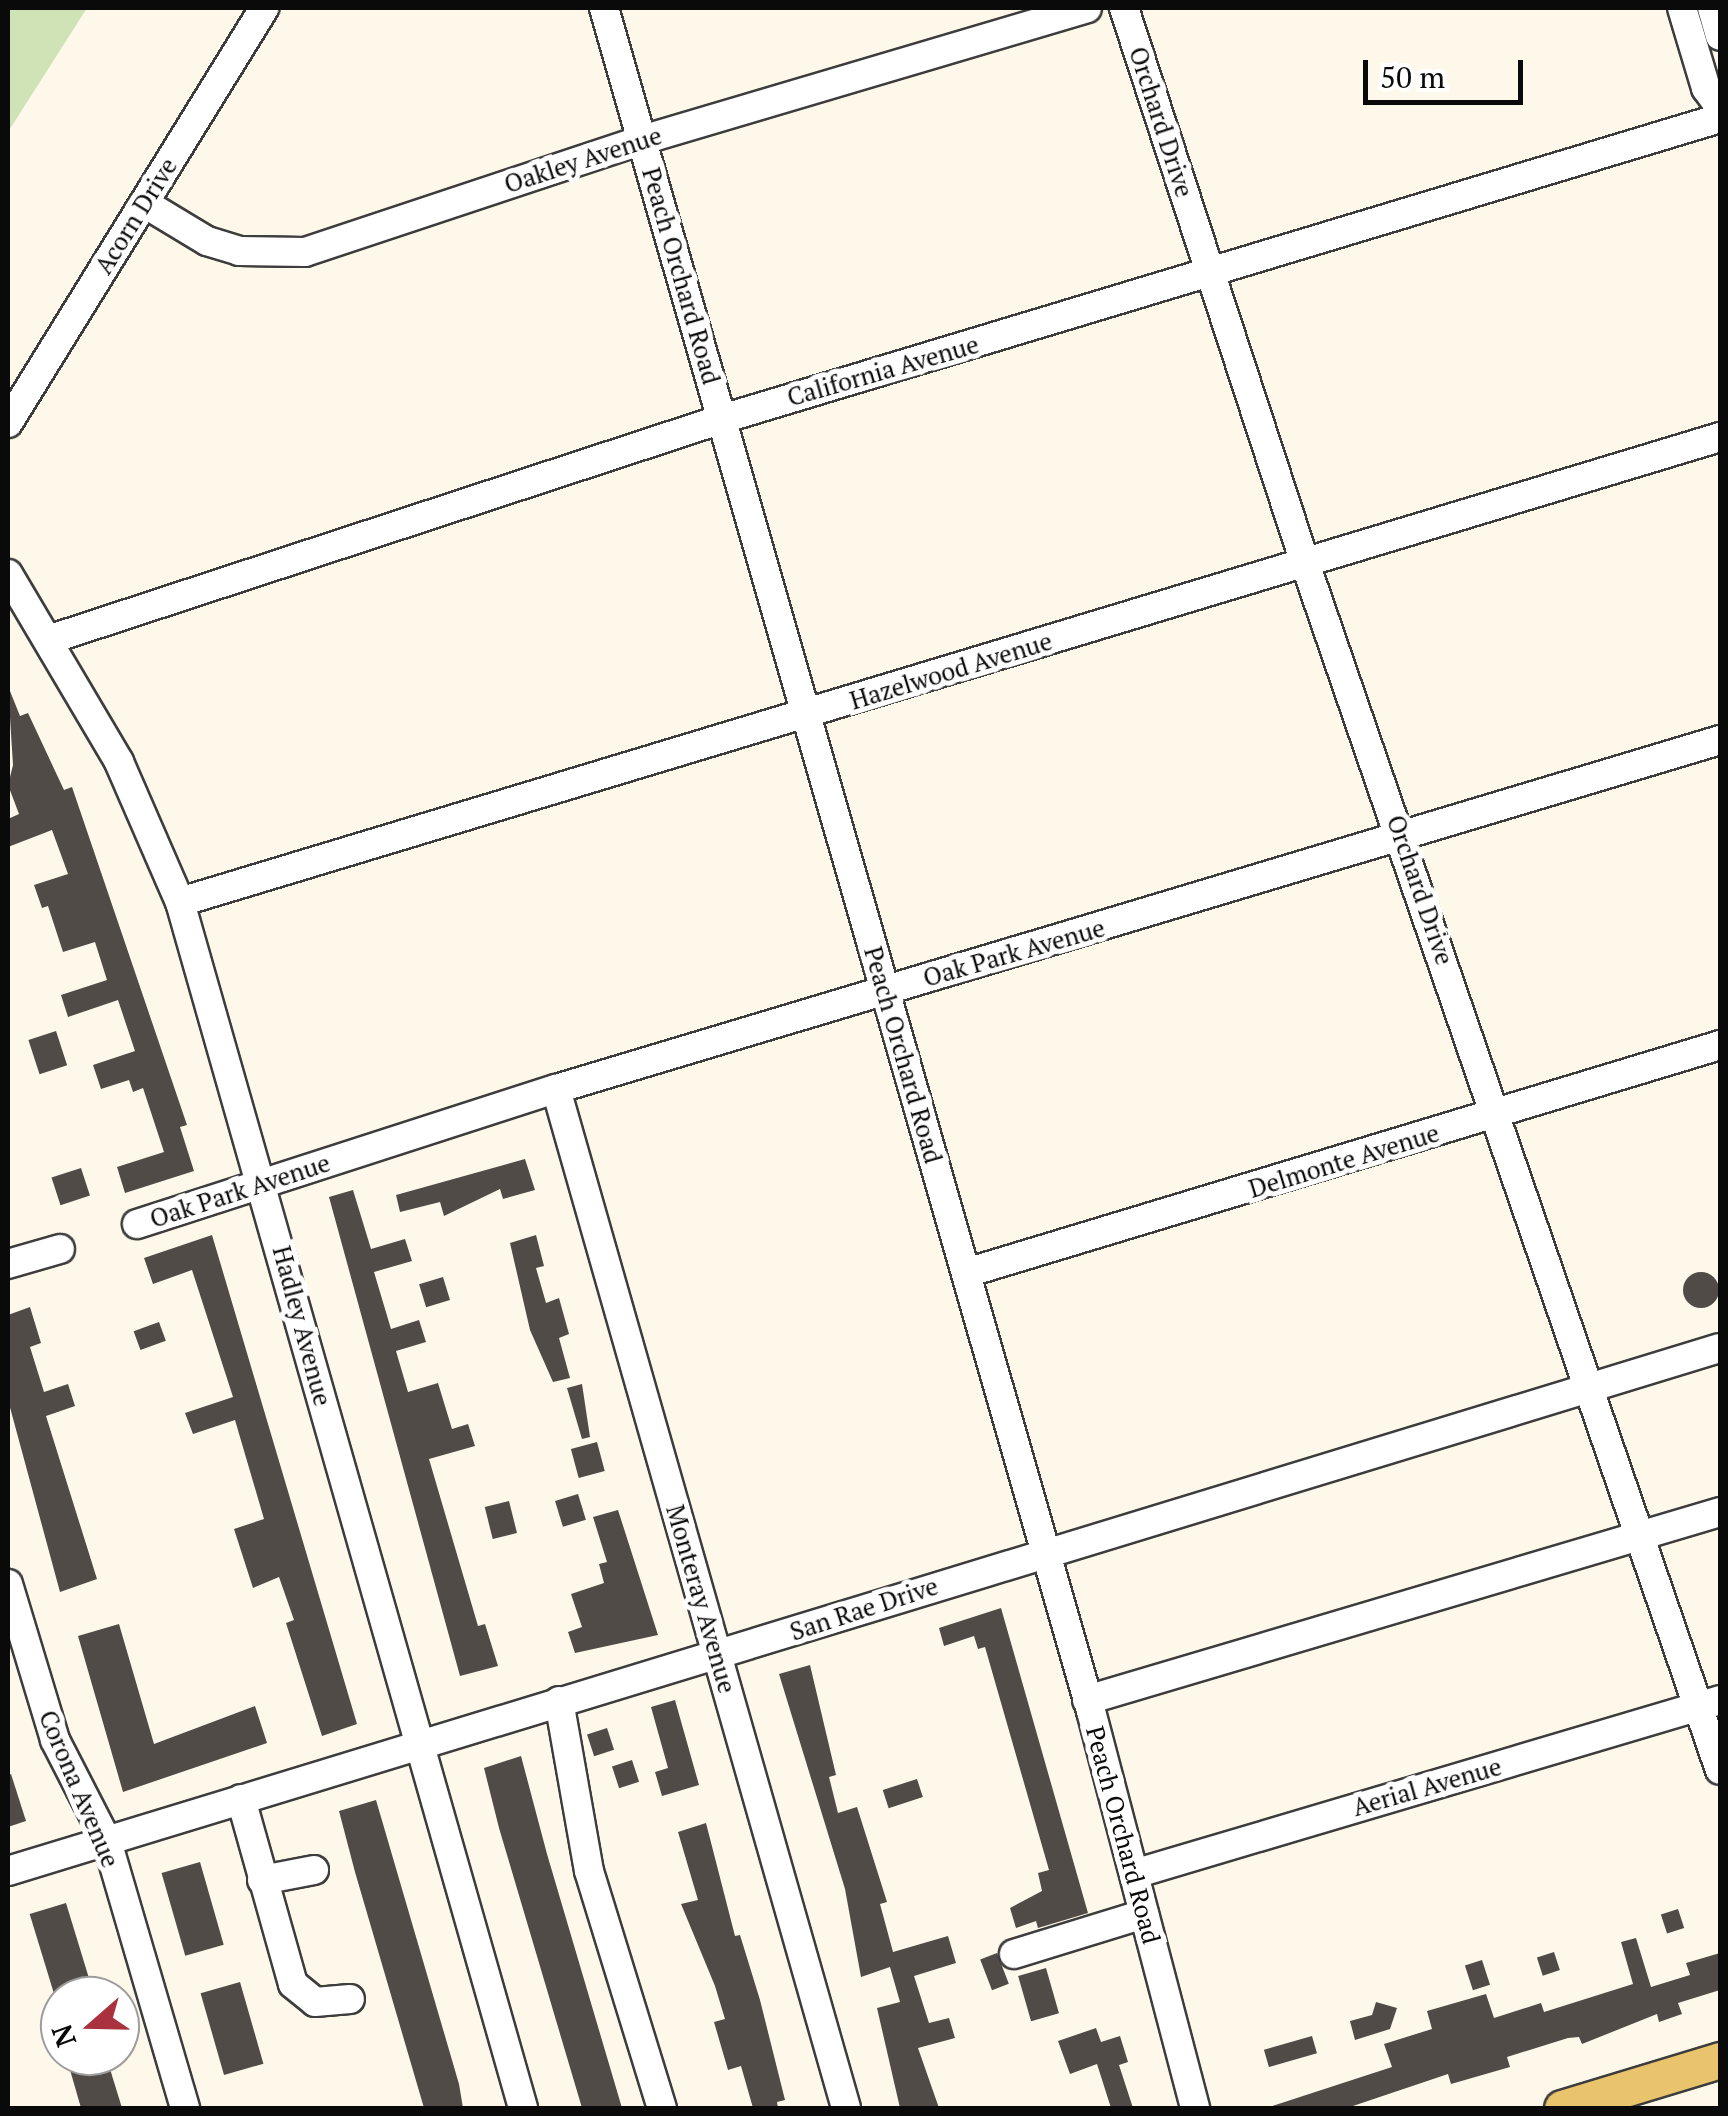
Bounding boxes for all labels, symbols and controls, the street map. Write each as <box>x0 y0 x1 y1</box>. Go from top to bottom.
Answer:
scale bar <box>1368 40 1528 102</box>
street label: Orchard Drive <box>1123 43 1199 201</box>
text: 50 m <box>1380 57 1445 97</box>
street label: Oakley Avenue <box>500 120 666 200</box>
street label: Acorn Drive <box>88 152 184 280</box>
street label: Peach Orchard Road <box>636 164 726 388</box>
street label: California Avenue <box>784 329 982 413</box>
street label: Hazelwood Avenue <box>846 626 1056 716</box>
street label: Orchard Drive <box>1380 811 1460 969</box>
street label: Oak Park Avenue <box>919 913 1109 993</box>
street label: Peach Orchard Road <box>858 943 948 1167</box>
street label: Delmonte Avenue <box>1245 1118 1443 1204</box>
street label: Oak Park Avenue <box>146 1148 334 1234</box>
street label: Hadley Avenue <box>266 1242 338 1410</box>
street label: Monteray Avenue <box>660 1501 742 1697</box>
street label: San Rae Drive <box>786 1571 942 1647</box>
street label: Corona Avenue <box>32 1706 126 1872</box>
street label: Peach Orchard Road <box>1080 1723 1166 1947</box>
street label: Aerial Avenue <box>1349 1751 1505 1823</box>
north arrow <box>40 1976 140 2076</box>
text: N <box>42 2019 84 2052</box>

